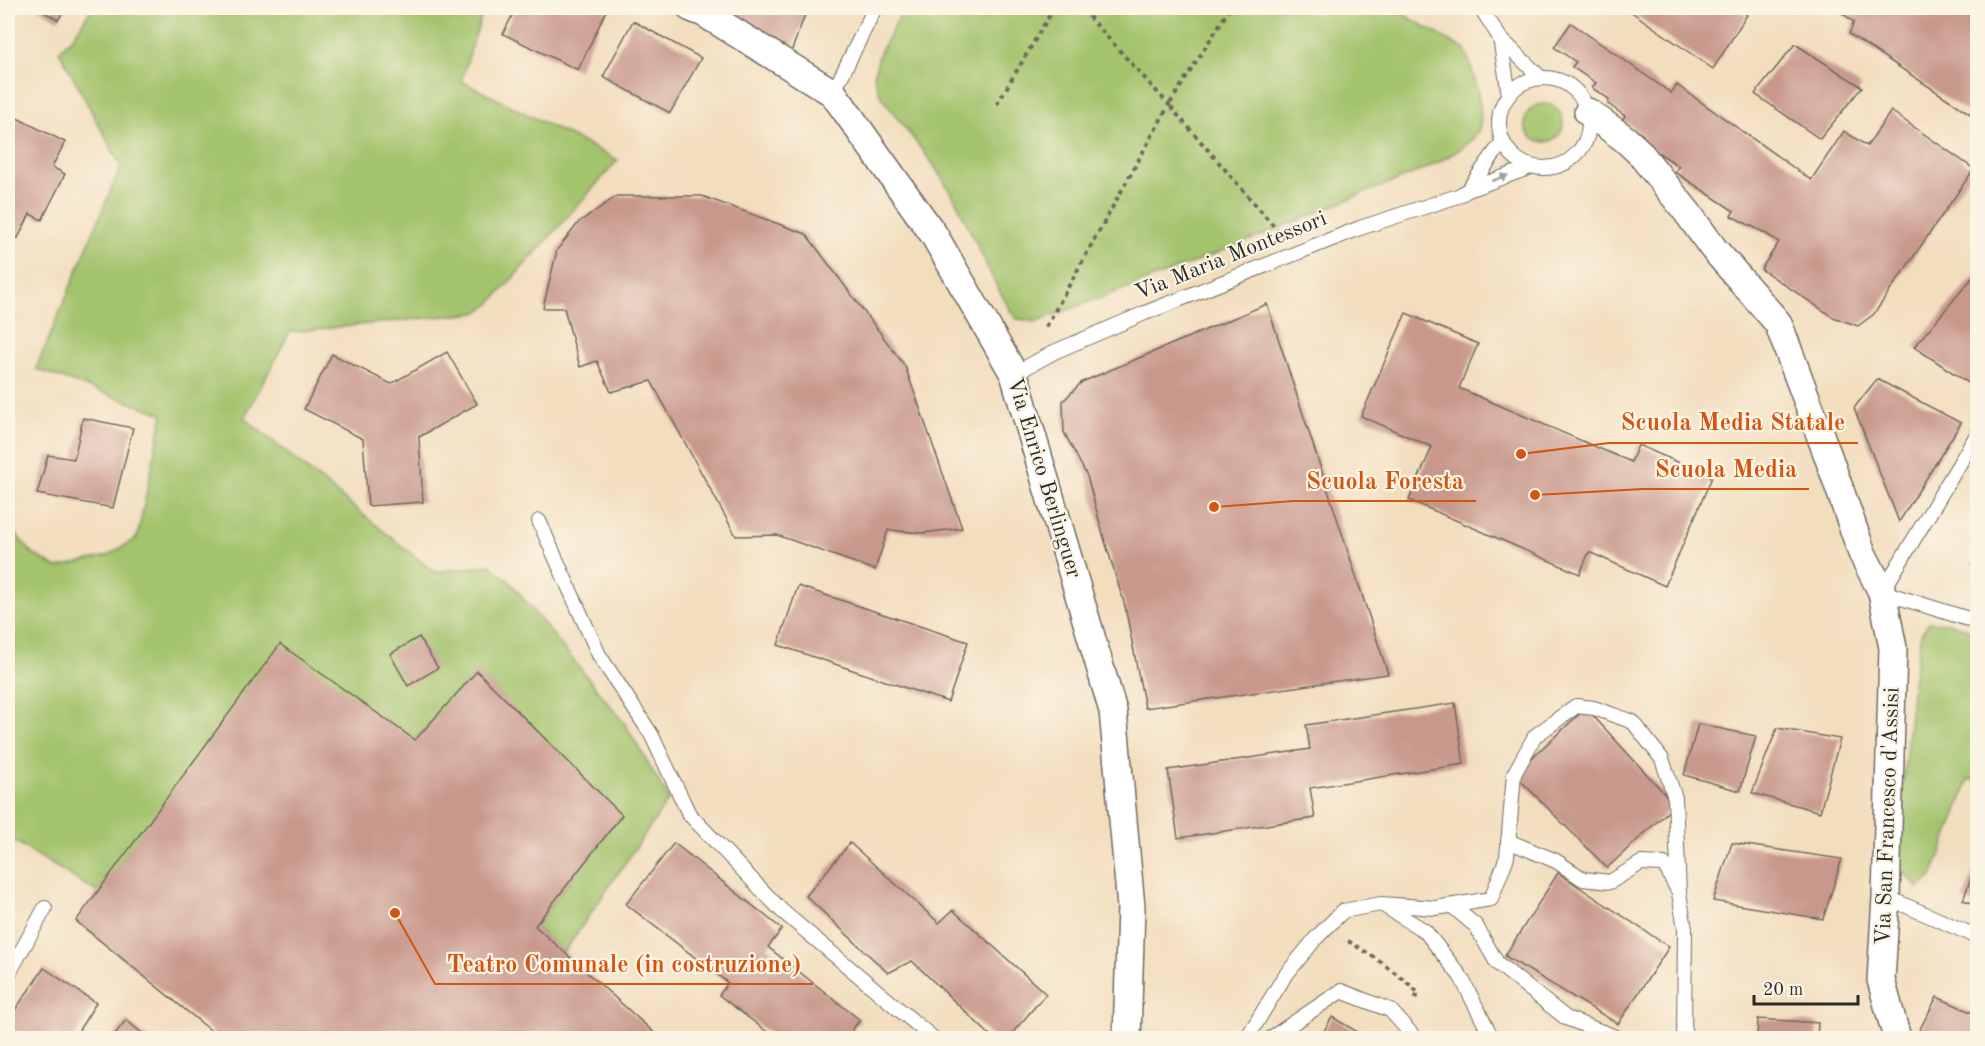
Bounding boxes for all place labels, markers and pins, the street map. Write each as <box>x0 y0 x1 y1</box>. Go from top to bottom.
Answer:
callout: Scuola Media Statale <box>1609 401 1858 443</box>
callout: Scuola Media <box>1643 447 1809 489</box>
callout: Scuola Foresta <box>1294 459 1476 501</box>
callout: Teatro Comunale (in costruzione) <box>435 942 813 984</box>

